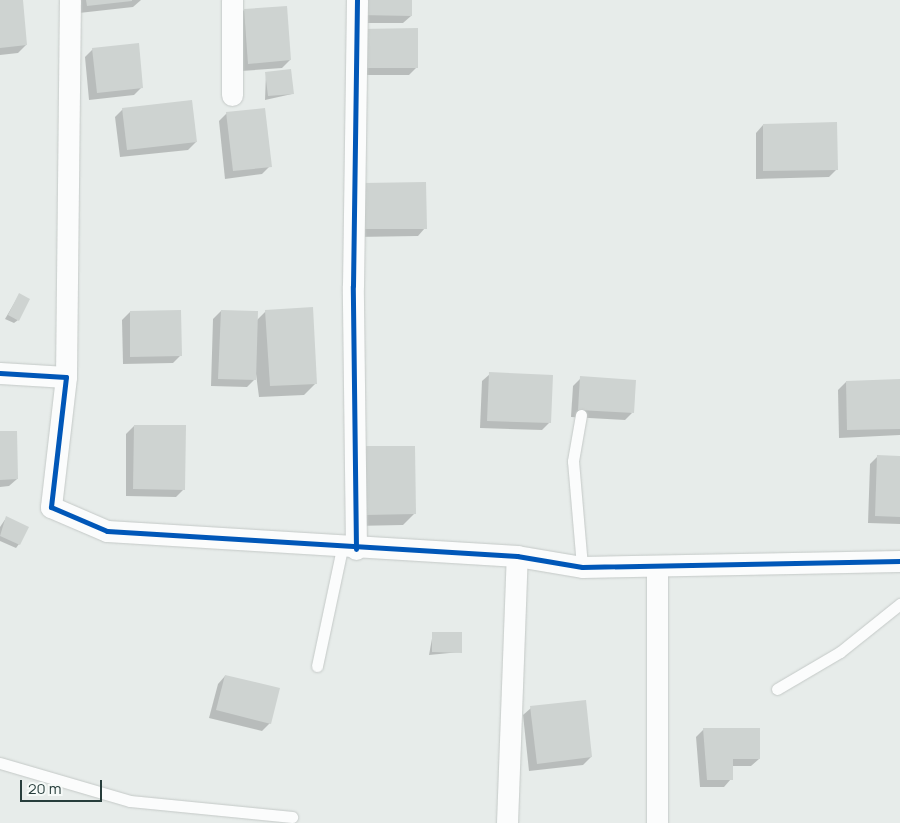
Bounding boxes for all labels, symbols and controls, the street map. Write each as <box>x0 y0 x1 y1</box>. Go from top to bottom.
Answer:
scale bar <box>22 770 105 802</box>
text: 20 m <box>28 778 61 799</box>

